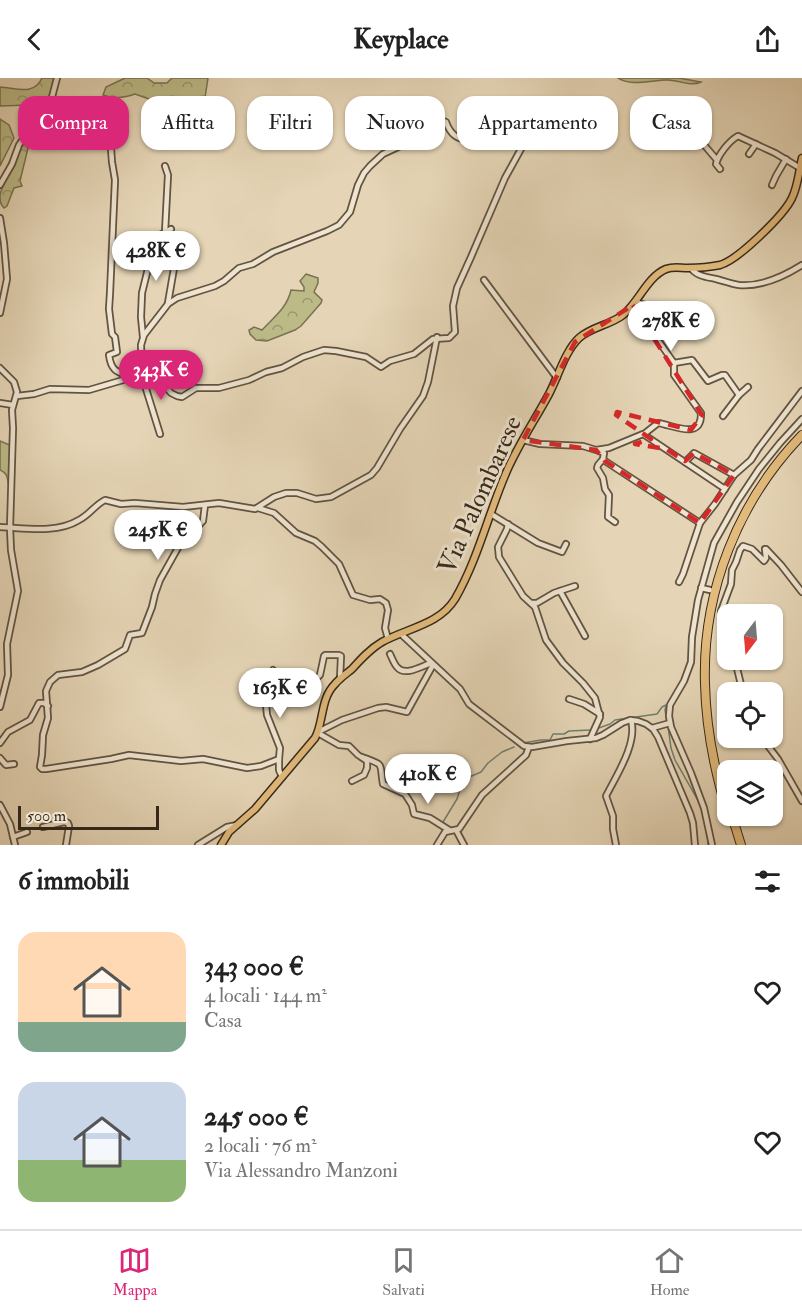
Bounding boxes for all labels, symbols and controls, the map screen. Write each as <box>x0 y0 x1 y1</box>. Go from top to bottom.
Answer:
icon: back <box>18 23 51 56</box>
text: Keyplace <box>353 23 449 56</box>
icon: share <box>751 23 784 56</box>
chip: Compra <box>18 96 129 150</box>
chip: Affitta <box>141 96 235 150</box>
chip: Filtri <box>247 96 333 150</box>
chip: Nuovo <box>345 96 445 150</box>
chip: Appartamento <box>457 96 618 150</box>
chip: Casa <box>630 96 712 150</box>
pin: 428K € <box>107 231 205 282</box>
text: 428K € <box>126 238 186 263</box>
pin: 278K € <box>622 301 720 352</box>
text: 278K € <box>642 308 700 333</box>
pin: 343K € <box>112 350 210 401</box>
text: 343K € <box>133 357 189 382</box>
street label: Via Palombarese <box>431 411 529 579</box>
pin: 245K € <box>109 510 207 561</box>
text: 245K € <box>128 517 188 542</box>
north arrow <box>717 604 783 670</box>
map controls <box>717 604 783 826</box>
pin: 163K € <box>231 668 329 719</box>
text: 163K € <box>253 675 307 700</box>
button: locate <box>717 682 783 748</box>
pin: 410K € <box>379 754 477 805</box>
button: layers <box>717 760 783 826</box>
text: 410K € <box>399 761 457 786</box>
scale bar <box>18 803 159 830</box>
text: 500 m <box>27 806 66 826</box>
text: 6 immobili <box>18 865 129 897</box>
icon: filters <box>751 865 784 898</box>
text: 343 000 € <box>204 951 304 983</box>
icon: home <box>66 956 138 1028</box>
icon: heart <box>751 976 784 1009</box>
text: 4 locali · 144 m² <box>204 983 327 1008</box>
text: Casa <box>204 1008 242 1033</box>
text: 245 000 € <box>204 1101 309 1133</box>
icon: home <box>66 1106 138 1178</box>
icon: heart <box>751 1126 784 1159</box>
text: 2 locali · 76 m² <box>204 1133 317 1158</box>
text: Via Alessandro Manzoni <box>204 1158 398 1183</box>
tab: Mappa <box>113 1244 157 1300</box>
tab: Salvati <box>382 1244 425 1300</box>
tab: Home <box>650 1244 689 1300</box>

